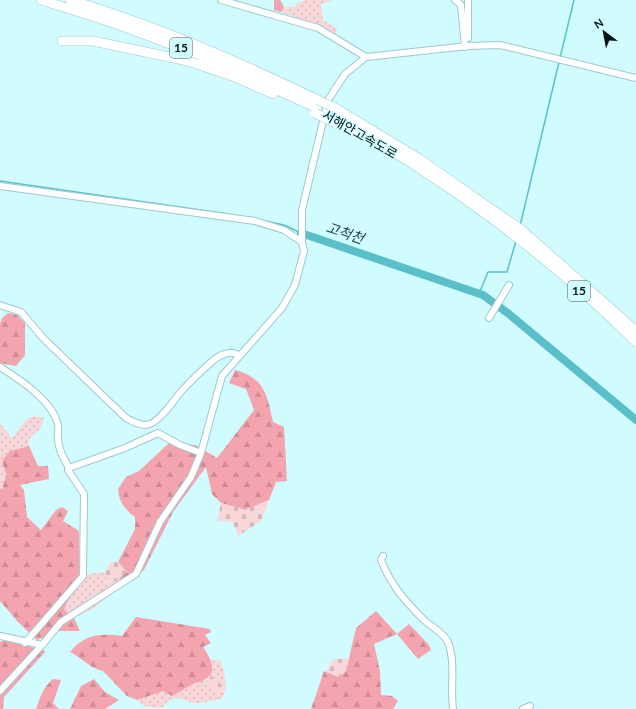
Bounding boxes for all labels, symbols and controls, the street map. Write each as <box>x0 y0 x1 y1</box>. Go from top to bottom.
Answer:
north arrow <box>584 12 624 52</box>
text: N <box>591 15 605 31</box>
road number: 15 <box>170 38 192 58</box>
street label: 서해안고속도로 <box>320 106 400 162</box>
water label: 고척천 <box>324 218 367 247</box>
road number: 15 <box>568 281 590 301</box>

